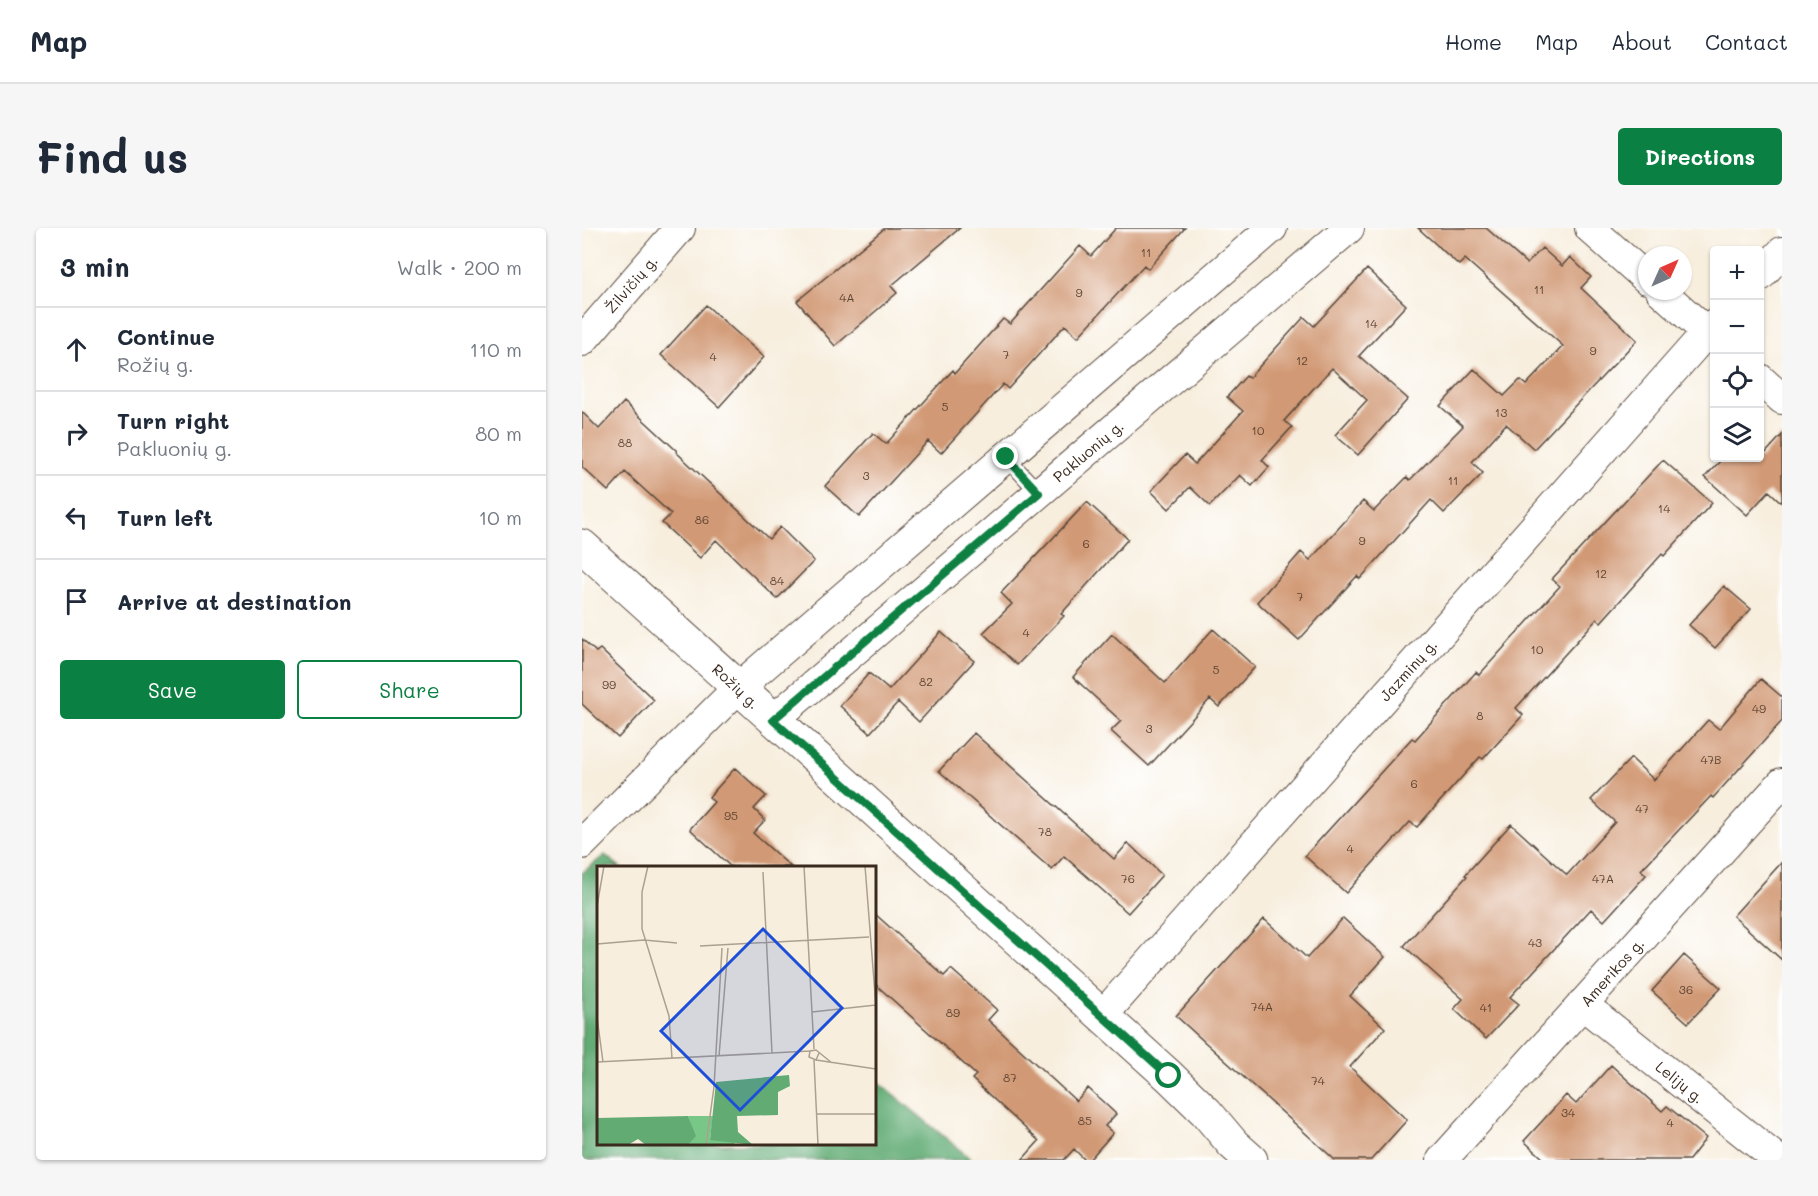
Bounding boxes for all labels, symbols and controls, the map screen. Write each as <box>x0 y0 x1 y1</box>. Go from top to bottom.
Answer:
text: Map <box>30 23 87 59</box>
text: Home <box>1445 28 1502 55</box>
text: Map <box>1535 28 1578 55</box>
text: About <box>1611 28 1672 55</box>
text: Contact <box>1705 28 1788 55</box>
button: Directions <box>1618 128 1782 185</box>
text: Find us <box>36 129 188 184</box>
house number: 11 <box>1141 244 1151 260</box>
north arrow <box>1638 246 1692 300</box>
map controls <box>1710 246 1764 462</box>
button: + <box>1710 246 1764 300</box>
text: 3 min <box>60 250 129 284</box>
street label: Žilvičių g. <box>600 251 662 317</box>
text: Walk · 200 m <box>397 254 522 280</box>
house number: 11 <box>1534 281 1544 297</box>
house number: 9 <box>1075 284 1083 300</box>
house number: 4A <box>839 289 855 305</box>
button: − <box>1710 300 1764 354</box>
house number: 14 <box>1365 315 1377 331</box>
text: Continue <box>117 322 215 351</box>
icon: ahead <box>60 333 93 366</box>
text: 110 m <box>469 336 522 362</box>
house number: 9 <box>1589 342 1597 358</box>
house number: 7 <box>1003 346 1010 362</box>
house number: 4 <box>709 348 717 364</box>
text: Rožių g. <box>117 351 194 377</box>
house number: 12 <box>1296 352 1308 368</box>
button: locate <box>1710 354 1764 408</box>
house number: 5 <box>942 398 949 414</box>
house number: 13 <box>1495 404 1507 420</box>
text: Turn right <box>117 406 229 435</box>
button: layers <box>1710 408 1764 462</box>
street label: Pakluonių g. <box>1048 416 1128 486</box>
icon: right <box>60 417 93 450</box>
text: 80 m <box>475 420 522 446</box>
house number: 10 <box>1252 422 1265 438</box>
house number: 88 <box>618 434 632 450</box>
text: Pakluonių g. <box>117 435 232 461</box>
route end <box>992 443 1018 469</box>
house number: 3 <box>862 467 870 483</box>
house number: 11 <box>1448 472 1458 488</box>
house number: 14 <box>1658 500 1670 516</box>
icon: left <box>60 501 93 534</box>
text: Turn left <box>117 503 213 532</box>
text: 10 m <box>478 504 522 530</box>
house number: 86 <box>695 511 709 527</box>
house number: 9 <box>1358 532 1366 548</box>
house number: 6 <box>1082 535 1090 551</box>
house number: 12 <box>1595 565 1607 581</box>
house number: 84 <box>770 572 784 588</box>
icon: arrive <box>60 585 93 618</box>
text: Arrive at destination <box>117 587 352 616</box>
house number: 7 <box>1297 588 1304 604</box>
house number: 4 <box>1022 624 1030 640</box>
street label: Jazminų g. <box>1375 635 1441 705</box>
house number: 10 <box>1531 641 1544 657</box>
street label: Rožių g. <box>708 659 764 713</box>
button: Save <box>60 660 285 719</box>
button: Share <box>297 660 522 719</box>
house number: 5 <box>1213 661 1220 677</box>
house number: 82 <box>919 673 933 689</box>
house number: 99 <box>602 676 616 692</box>
house number: 49 <box>1752 700 1766 716</box>
house number: 8 <box>1476 707 1484 723</box>
house number: 3 <box>1145 720 1153 736</box>
house number: 47B <box>1700 751 1722 767</box>
house number: 6 <box>1410 775 1418 791</box>
house number: 47 <box>1635 800 1649 816</box>
house number: 95 <box>724 807 738 823</box>
house number: 78 <box>1038 823 1052 839</box>
house number: 4 <box>1346 840 1354 856</box>
inset map <box>597 866 876 1145</box>
house number: 76 <box>1121 870 1135 886</box>
house number: 47A <box>1592 870 1614 886</box>
street label: Amerikos g. <box>1576 933 1648 1011</box>
house number: 43 <box>1528 934 1542 950</box>
house number: 36 <box>1679 981 1693 997</box>
house number: 74A <box>1251 998 1273 1014</box>
house number: 41 <box>1480 999 1492 1015</box>
house number: 89 <box>946 1004 960 1020</box>
street label: Lelijų g. <box>1652 1056 1708 1108</box>
route start <box>1155 1062 1181 1088</box>
house number: 87 <box>1003 1069 1017 1085</box>
house number: 74 <box>1311 1072 1325 1088</box>
house number: 34 <box>1561 1104 1575 1120</box>
house number: 85 <box>1078 1112 1092 1128</box>
house number: 4 <box>1666 1114 1674 1130</box>

